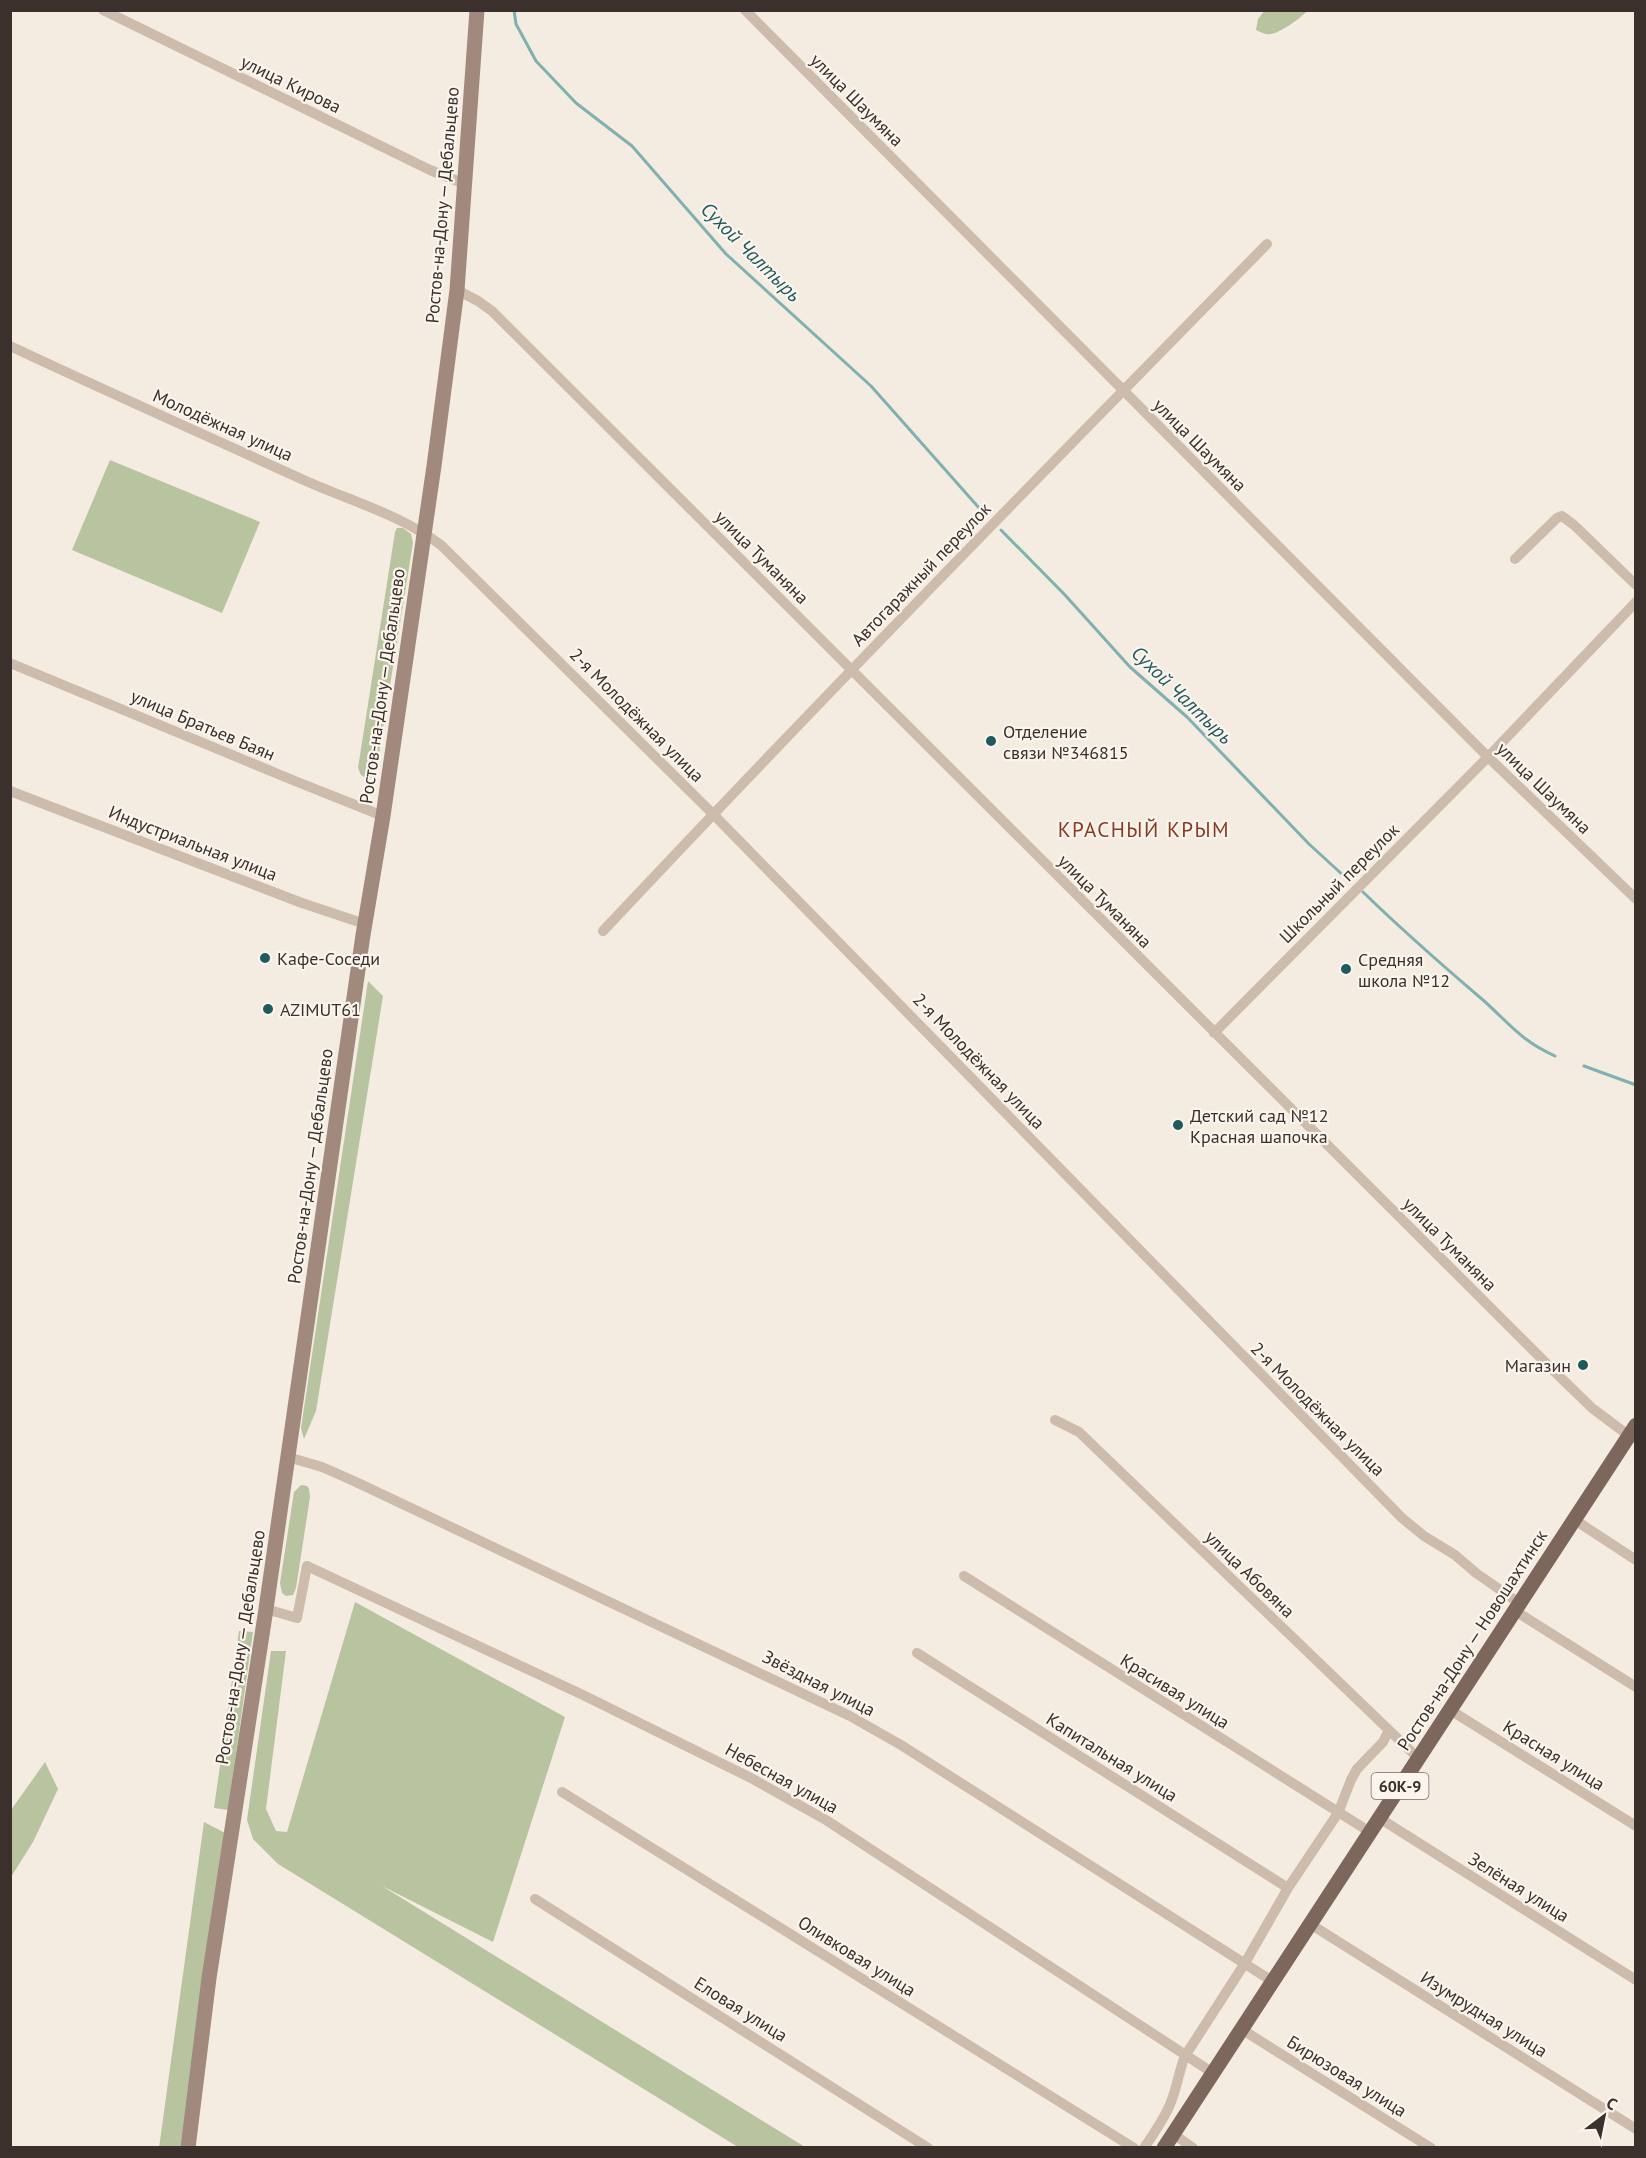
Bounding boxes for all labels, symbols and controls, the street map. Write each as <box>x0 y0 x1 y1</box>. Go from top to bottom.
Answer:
street label: улица Шаумяна <box>806 49 908 151</box>
street label: улица Кирова <box>237 50 345 118</box>
street label: Ростов-на-Дону — Дебальцево <box>420 86 464 324</box>
water label: Сухой Чалтырь <box>695 196 807 308</box>
street label: Молодёжная улица <box>149 384 297 466</box>
street label: улица Шаумяна <box>1149 394 1251 496</box>
street label: Автогаражный переулок <box>846 497 996 651</box>
street label: улица Туманяна <box>710 505 814 609</box>
street label: Ростов-на-Дону — Дебальцево <box>354 567 410 805</box>
water label: Сухой Чалтырь <box>1126 640 1238 750</box>
street label: 2-я Молодёжная улица <box>565 643 709 787</box>
street label: улица Братьев Баян <box>127 684 279 766</box>
place label: Отделение связи №346815 <box>1003 720 1129 764</box>
marker: Отделение связи №346815 <box>984 734 998 748</box>
street label: улица Шаумяна <box>1492 737 1596 839</box>
street label: Индустриальная улица <box>105 800 281 886</box>
district label: КРАСНЫЙ КРЫМ <box>1058 816 1230 843</box>
street label: Школьный переулок <box>1274 818 1404 948</box>
street label: улица Туманяна <box>1053 849 1157 953</box>
place label: Кафе-Соседи <box>277 947 380 970</box>
place label: Средняя школа №12 <box>1358 948 1450 992</box>
marker: Кафе-Соседи <box>258 951 272 965</box>
marker: Средняя школа №12 <box>1339 962 1353 976</box>
street label: 2-я Молодёжная улица <box>908 988 1050 1134</box>
place label: AZIMUT61 <box>280 998 361 1021</box>
marker: AZIMUT61 <box>261 1002 275 1016</box>
street label: Ростов-на-Дону — Дебальцево <box>282 1047 338 1285</box>
place label: Детский сад №12 Красная шапочка <box>1190 1104 1328 1148</box>
marker: Детский сад №12 Красная шапочка <box>1171 1118 1185 1132</box>
street label: улица Туманяна <box>1398 1192 1502 1296</box>
street label: 2-я Молодёжная улица <box>1246 1337 1390 1481</box>
place label: Магазин <box>1505 1354 1571 1377</box>
marker: Магазин <box>1576 1358 1590 1372</box>
street label: улица Абовяна <box>1200 1525 1300 1623</box>
street label: Ростов-на-Дону — Новошахтинск <box>1392 1525 1552 1755</box>
street label: Ростов-на-Дону — Дебальцево <box>210 1528 270 1766</box>
street label: Звёздная улица <box>759 1645 879 1721</box>
street label: Красивая улица <box>1116 1648 1234 1734</box>
street label: Капитальная улица <box>1042 1707 1182 1807</box>
street label: Красная улица <box>1499 1715 1609 1795</box>
street label: Небесная улица <box>721 1737 843 1819</box>
road number: 60К-9 <box>1372 1773 1428 1799</box>
street label: Зелёная улица <box>1464 1847 1574 1927</box>
street label: Оливковая улица <box>794 1911 920 2001</box>
street label: Изумрудная улица <box>1416 1966 1552 2062</box>
street label: Еловая улица <box>690 1971 792 2047</box>
street label: Бирюзовая улица <box>1283 2030 1411 2122</box>
north arrow <box>1574 2086 1634 2146</box>
text: С <box>1603 2092 1621 2114</box>

